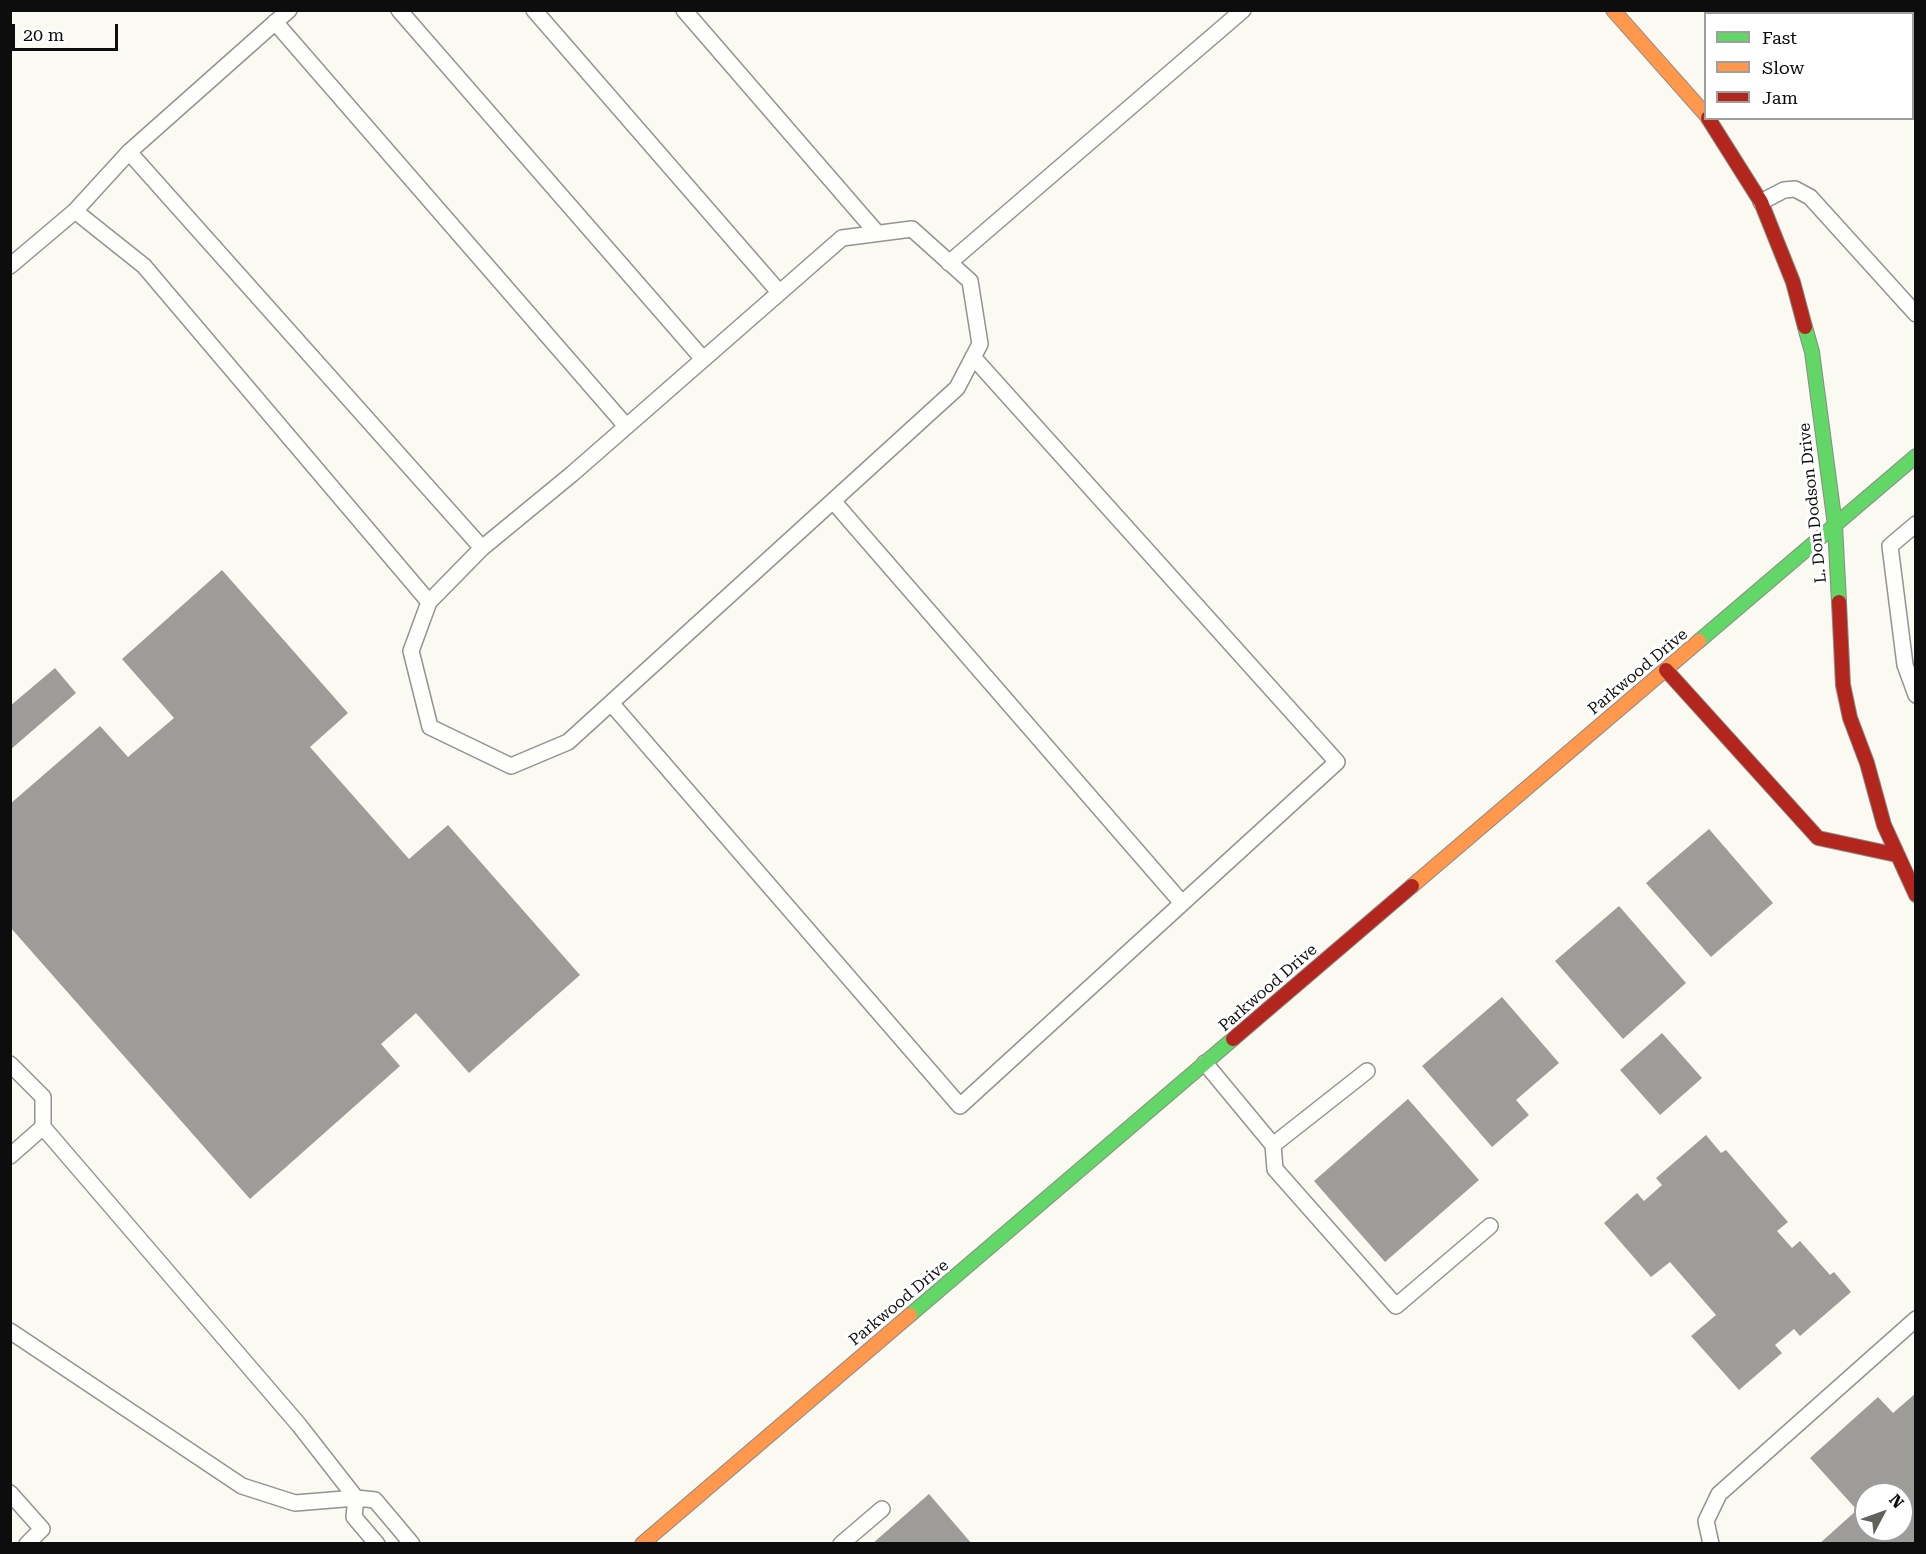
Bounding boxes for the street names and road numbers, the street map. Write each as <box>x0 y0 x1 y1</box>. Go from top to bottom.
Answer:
street label: L. Don Dodson Drive <box>1795 422 1831 584</box>
street label: Parkwood Drive <box>1584 625 1692 719</box>
street label: Parkwood Drive <box>1215 940 1321 1036</box>
street label: Parkwood Drive <box>845 1256 953 1350</box>

